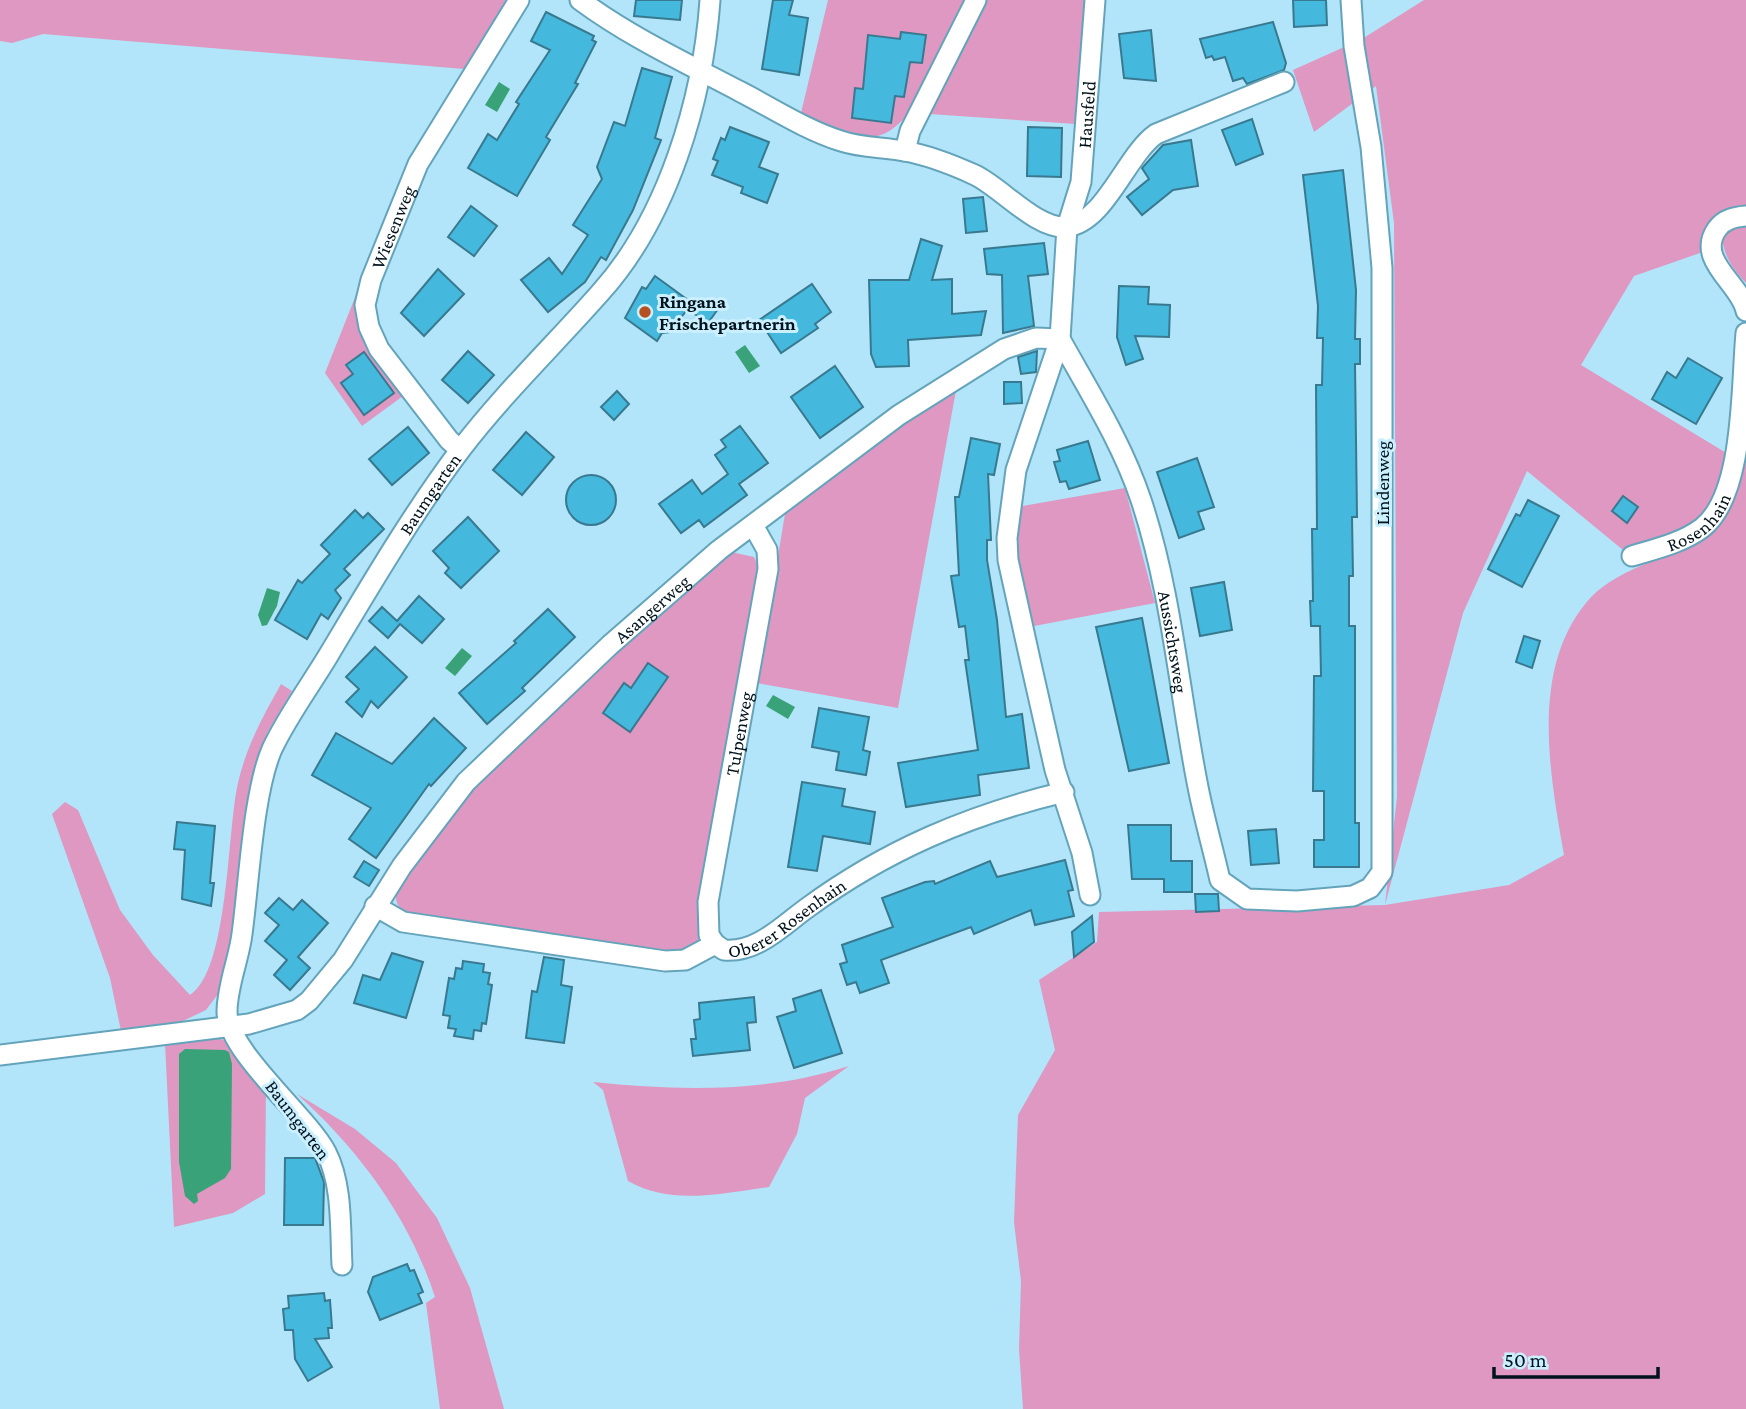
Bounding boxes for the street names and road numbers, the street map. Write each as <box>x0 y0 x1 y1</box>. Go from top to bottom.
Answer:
street label: Hausfeld <box>1073 80 1099 149</box>
street label: Wiesenweg <box>366 182 419 272</box>
street label: Lindenweg <box>1372 441 1393 525</box>
street label: Baumgarten <box>394 449 465 538</box>
street label: Rosenhain <box>1664 490 1735 555</box>
street label: Asangerweg <box>610 570 694 647</box>
street label: Aussichtsweg <box>1154 589 1192 694</box>
street label: Tulpenweg <box>720 690 756 777</box>
street label: Oberer Rosenhain <box>727 874 850 961</box>
street label: Baumgarten <box>261 1076 335 1164</box>

